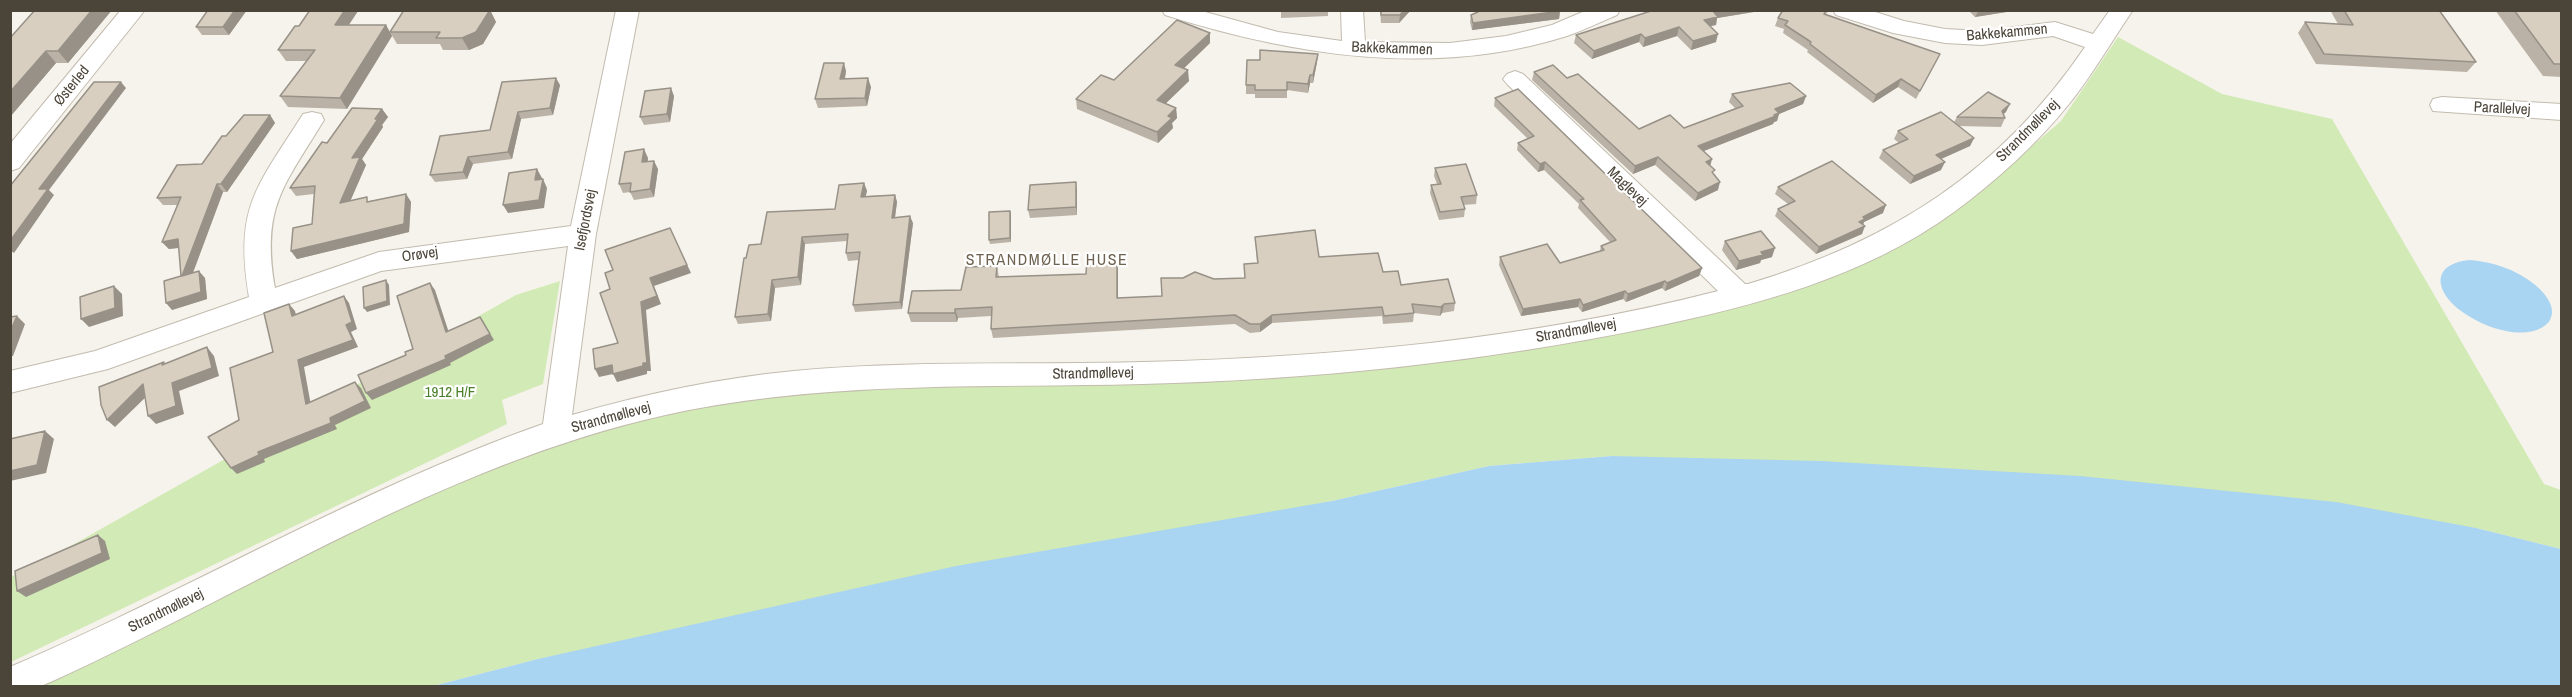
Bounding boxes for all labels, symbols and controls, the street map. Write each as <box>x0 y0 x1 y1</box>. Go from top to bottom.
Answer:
street label: Bakkekammen <box>1966 20 2048 46</box>
street label: Bakkekammen <box>1351 39 1433 59</box>
street label: Østerled <box>50 62 94 110</box>
street label: Strandmøllevej <box>1993 96 2063 166</box>
street label: Parallelvej <box>2473 99 2531 119</box>
street label: Maglevej <box>1603 163 1651 211</box>
street label: Isefjordsvej <box>571 188 601 252</box>
street label: Orøvej <box>401 244 439 266</box>
district label: STRANDMØLLE HUSE <box>966 251 1128 271</box>
street label: Strandmøllevej <box>1534 315 1618 347</box>
street label: Strandmøllevej <box>1052 364 1134 384</box>
park label: 1912 H/F <box>425 384 475 402</box>
street label: Strandmøllevej <box>569 399 653 437</box>
street label: Strandmøllevej <box>125 585 207 637</box>

